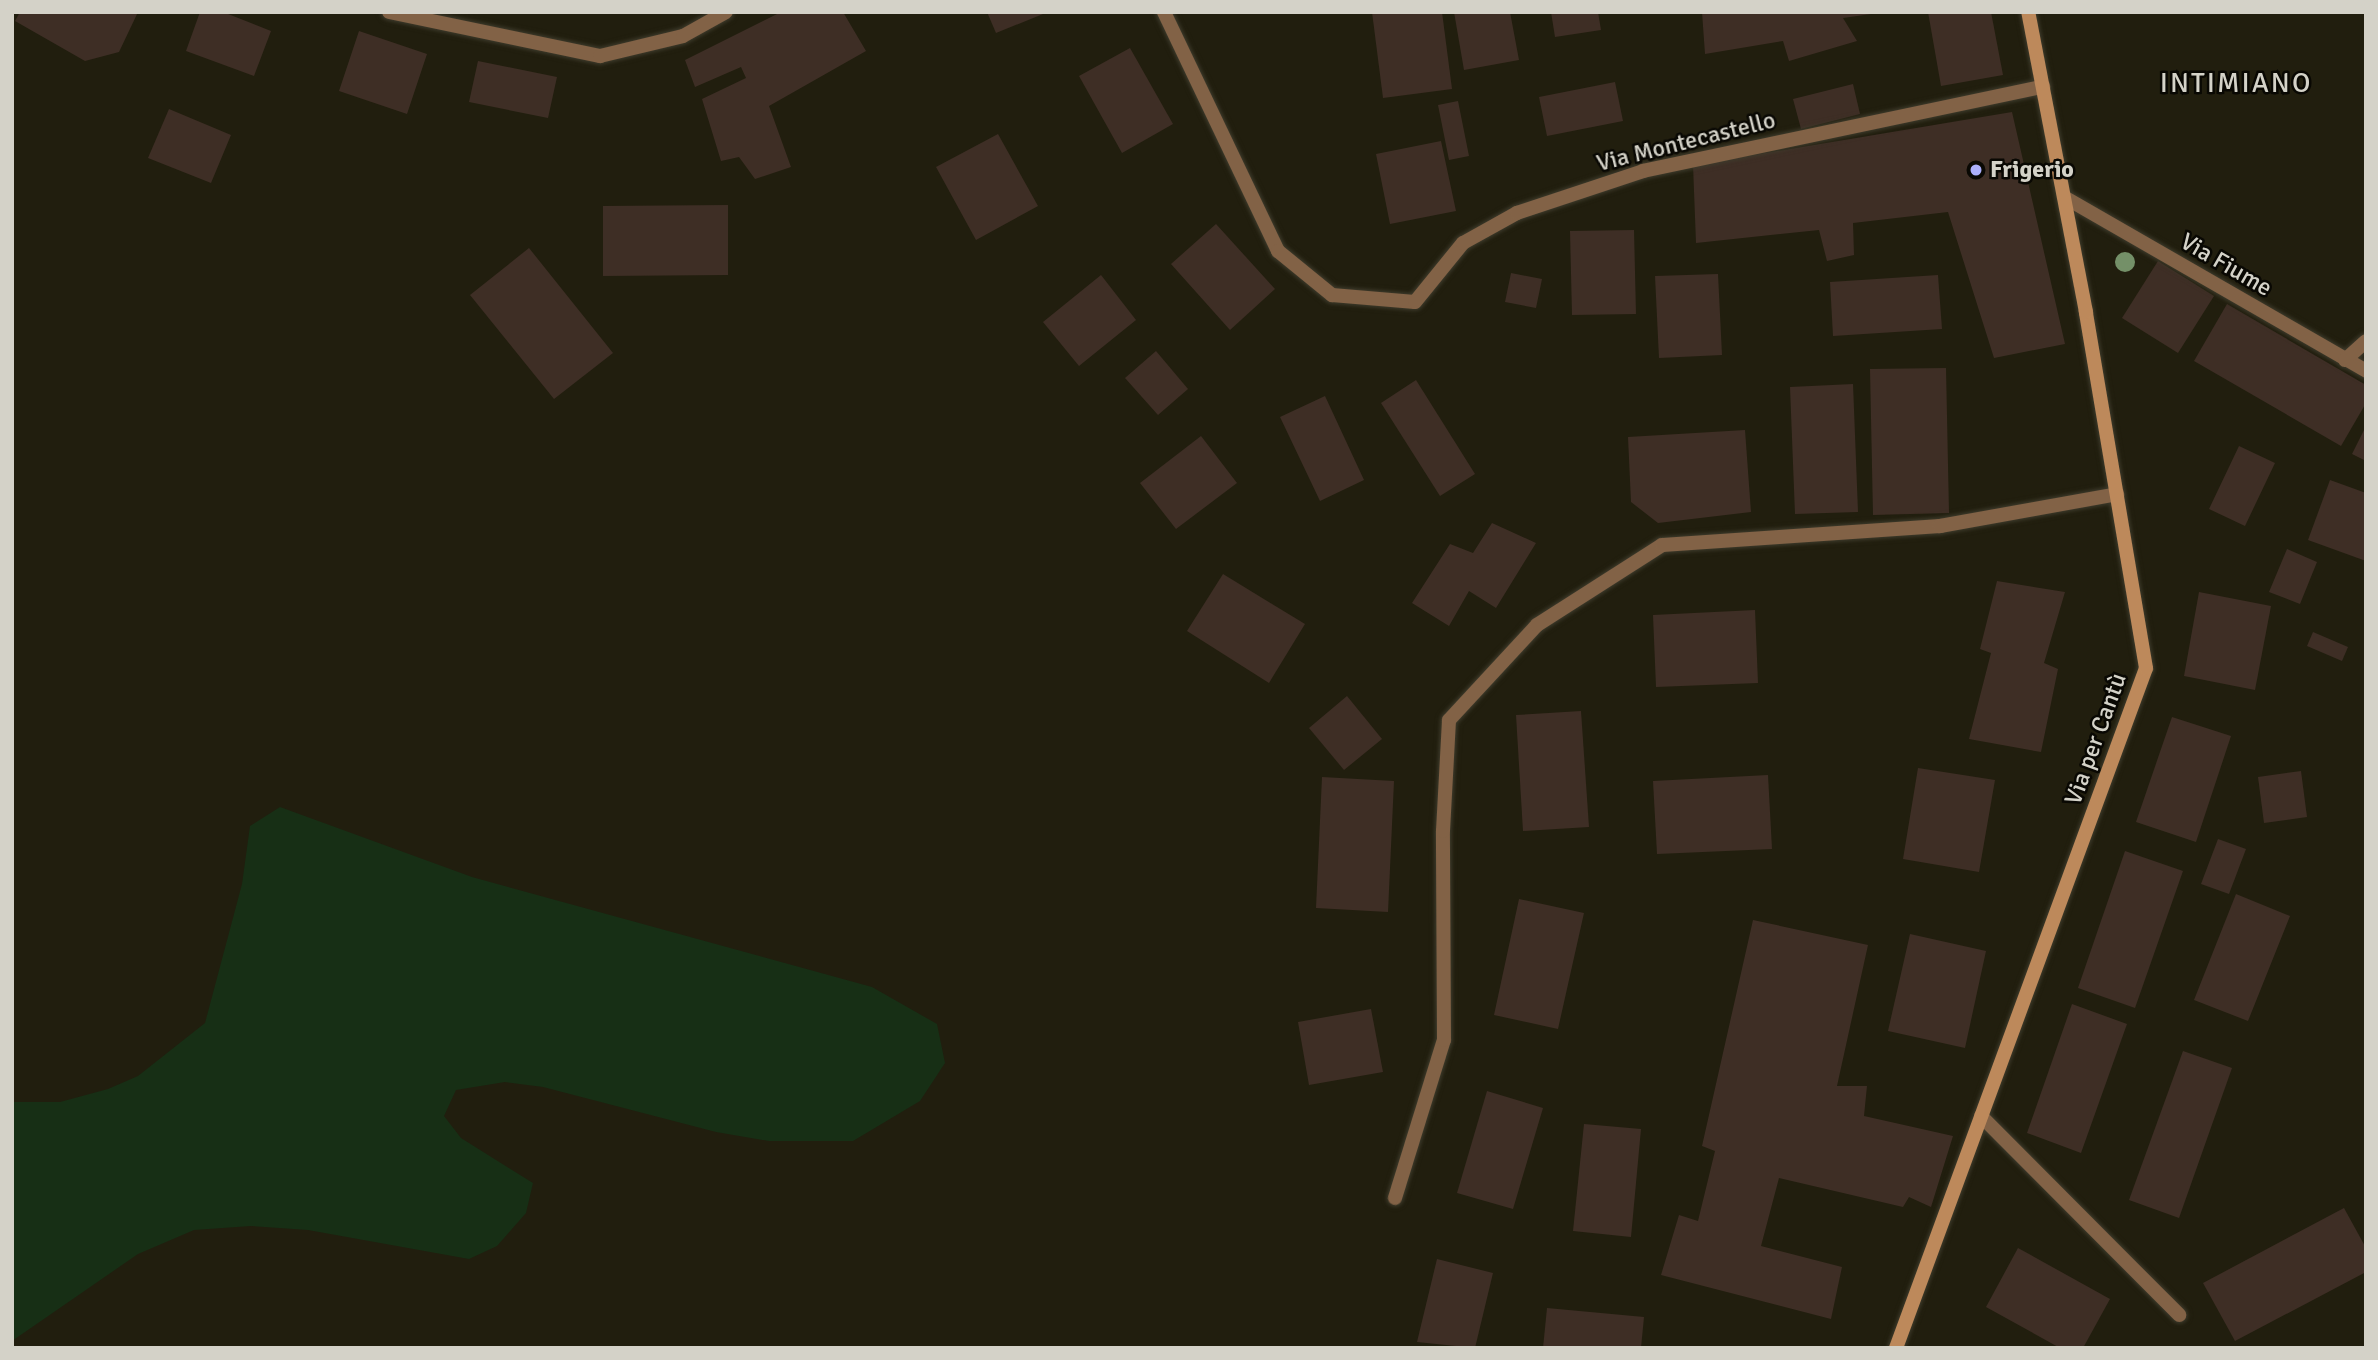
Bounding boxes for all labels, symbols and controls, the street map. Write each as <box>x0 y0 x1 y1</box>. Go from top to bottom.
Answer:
district label: INTIMIANO <box>2161 66 2311 100</box>
street label: Via Montecastello <box>1594 106 1778 178</box>
place label: Frigerio <box>1990 156 2074 184</box>
marker: Frigerio <box>1968 162 1984 178</box>
street label: Via Fiume <box>2175 227 2277 303</box>
street label: Via per Cantù <box>2059 669 2133 809</box>

